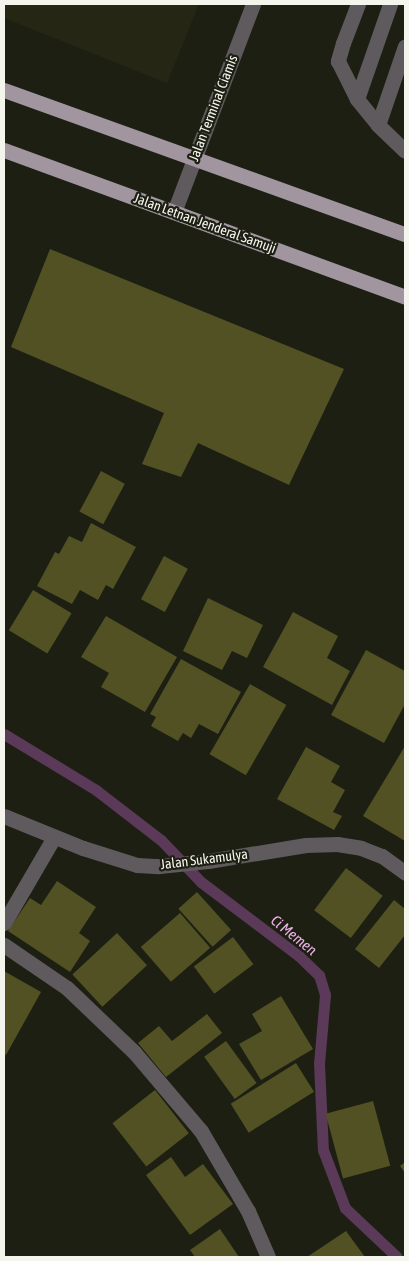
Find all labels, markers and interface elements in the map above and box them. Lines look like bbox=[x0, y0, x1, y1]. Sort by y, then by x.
street label: Jalan Terminal Ciamis bbox=[185, 53, 241, 163]
street label: Jalan Letnan Jenderal Samuji bbox=[132, 189, 278, 257]
street label: Jalan Sukamulya bbox=[159, 845, 249, 873]
water label: Ci Memen bbox=[267, 911, 321, 959]

